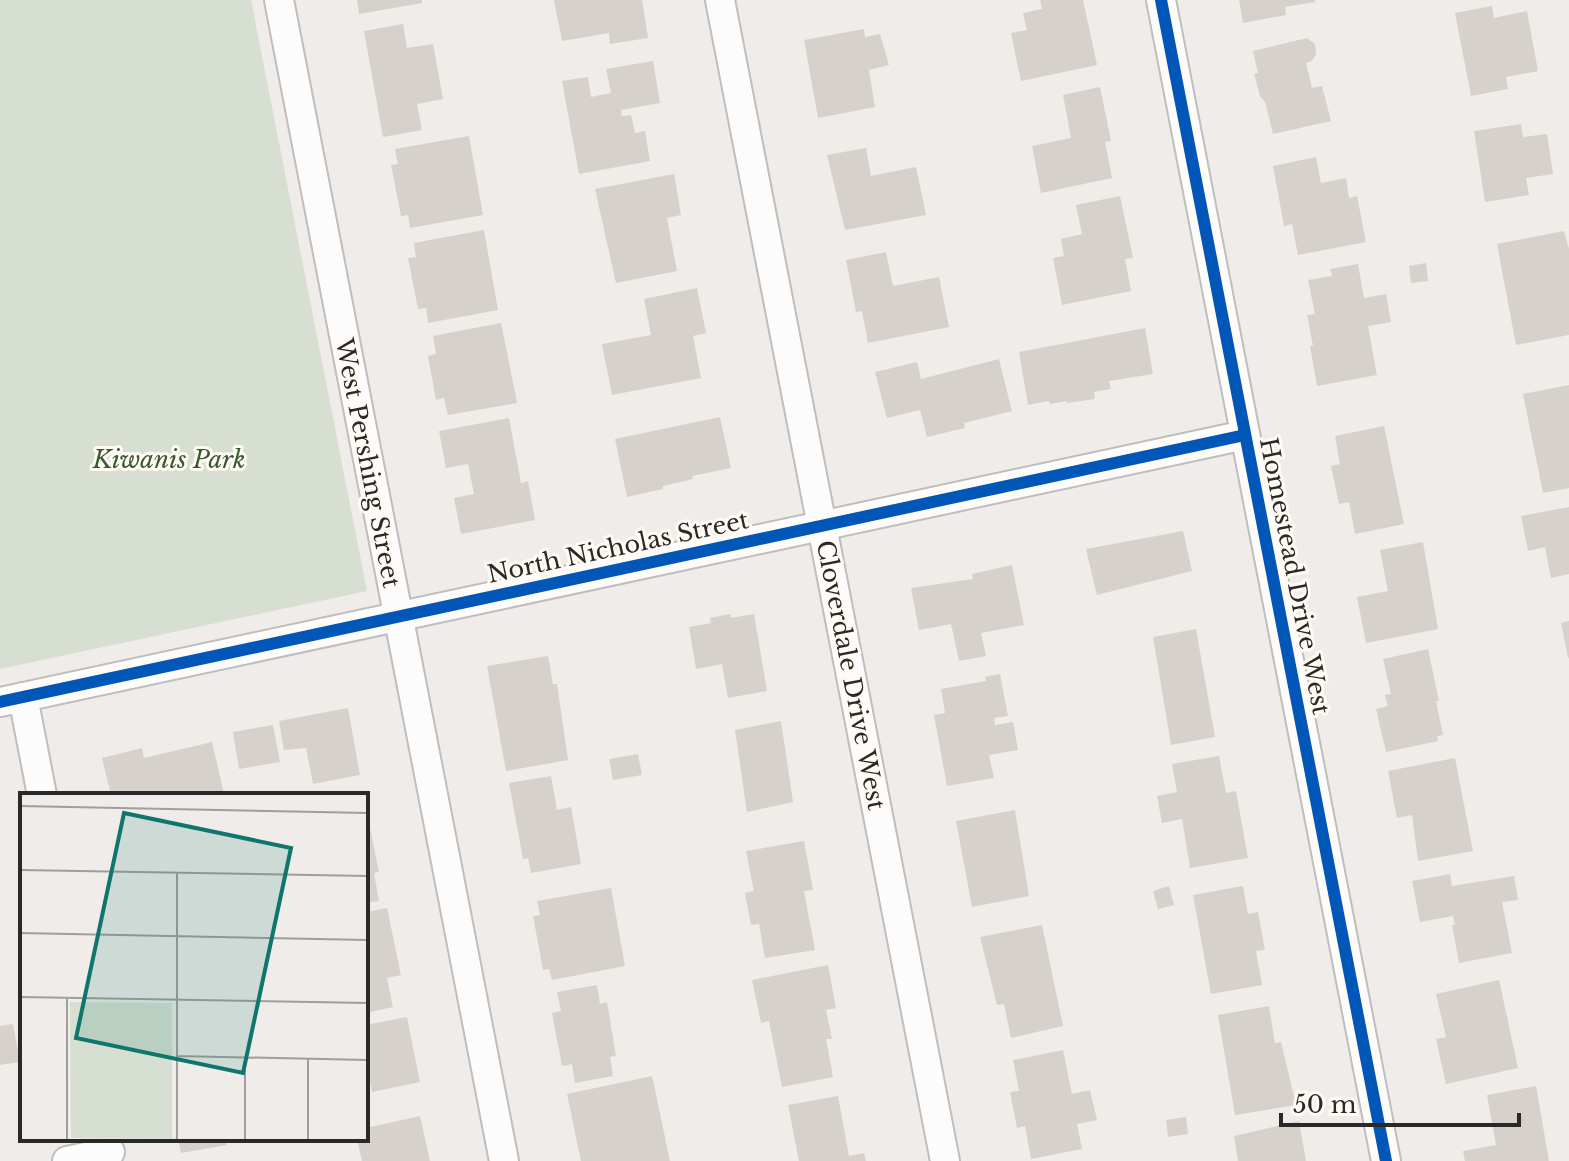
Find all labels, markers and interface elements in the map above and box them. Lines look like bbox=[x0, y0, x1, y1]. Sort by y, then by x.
street label: West Pershing Street bbox=[329, 335, 406, 590]
street label: Homestead Drive West bbox=[1254, 435, 1336, 717]
park label: Kiwanis Park bbox=[92, 445, 245, 474]
street label: North Nicholas Street bbox=[485, 505, 751, 589]
street label: Cloverdale Drive West bbox=[811, 538, 891, 812]
inset map bbox=[20, 793, 368, 1141]
scale bar bbox=[1281, 1077, 1519, 1127]
text: 50 m bbox=[1293, 1090, 1357, 1119]

